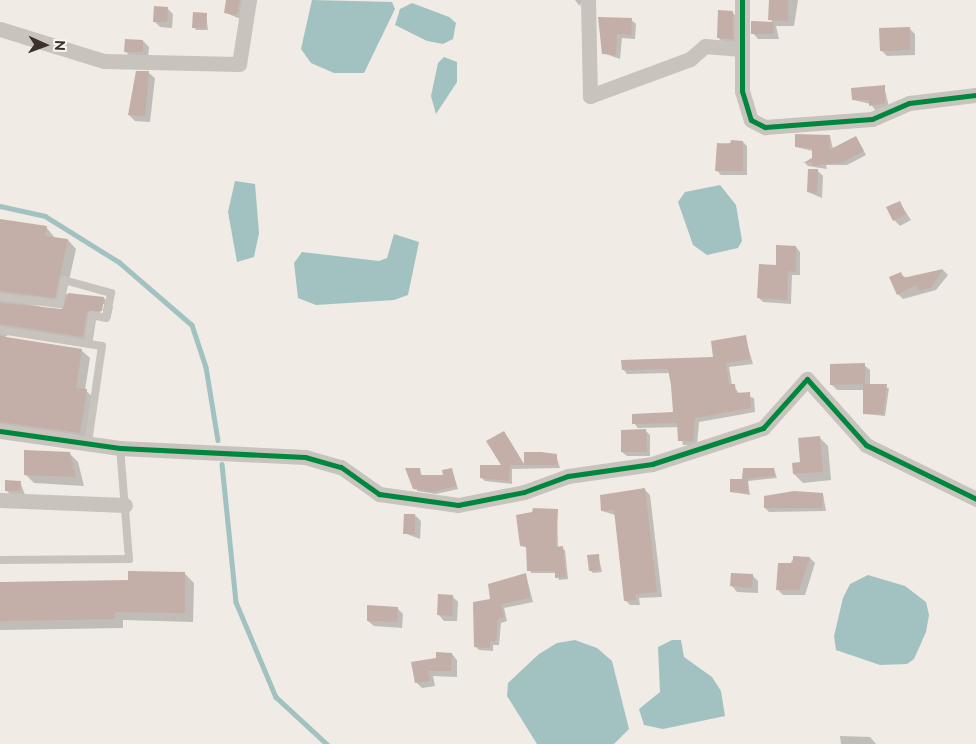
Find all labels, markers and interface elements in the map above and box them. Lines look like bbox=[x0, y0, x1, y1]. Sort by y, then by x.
north arrow bbox=[20, 20, 70, 70]
text: N bbox=[52, 40, 68, 51]

